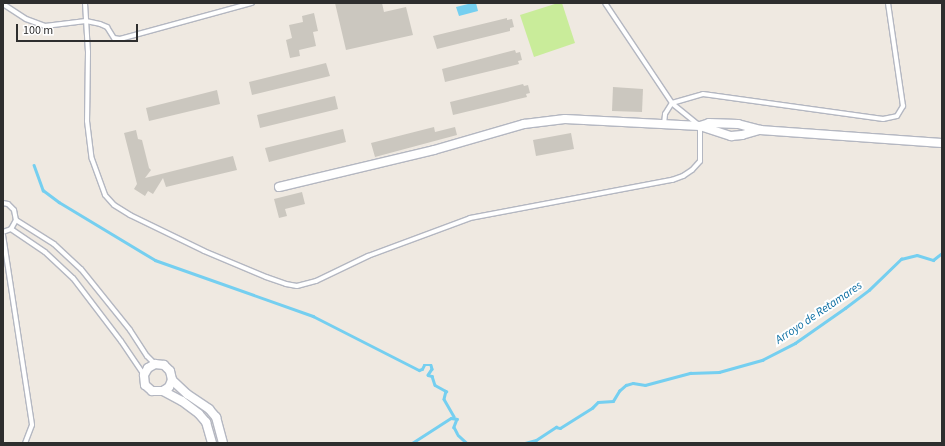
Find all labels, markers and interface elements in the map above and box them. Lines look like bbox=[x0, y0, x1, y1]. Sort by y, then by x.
scale bar bbox=[18, 16, 140, 42]
text: 100 m bbox=[23, 22, 53, 39]
water label: Arroyo de Retamares bbox=[773, 279, 865, 347]

